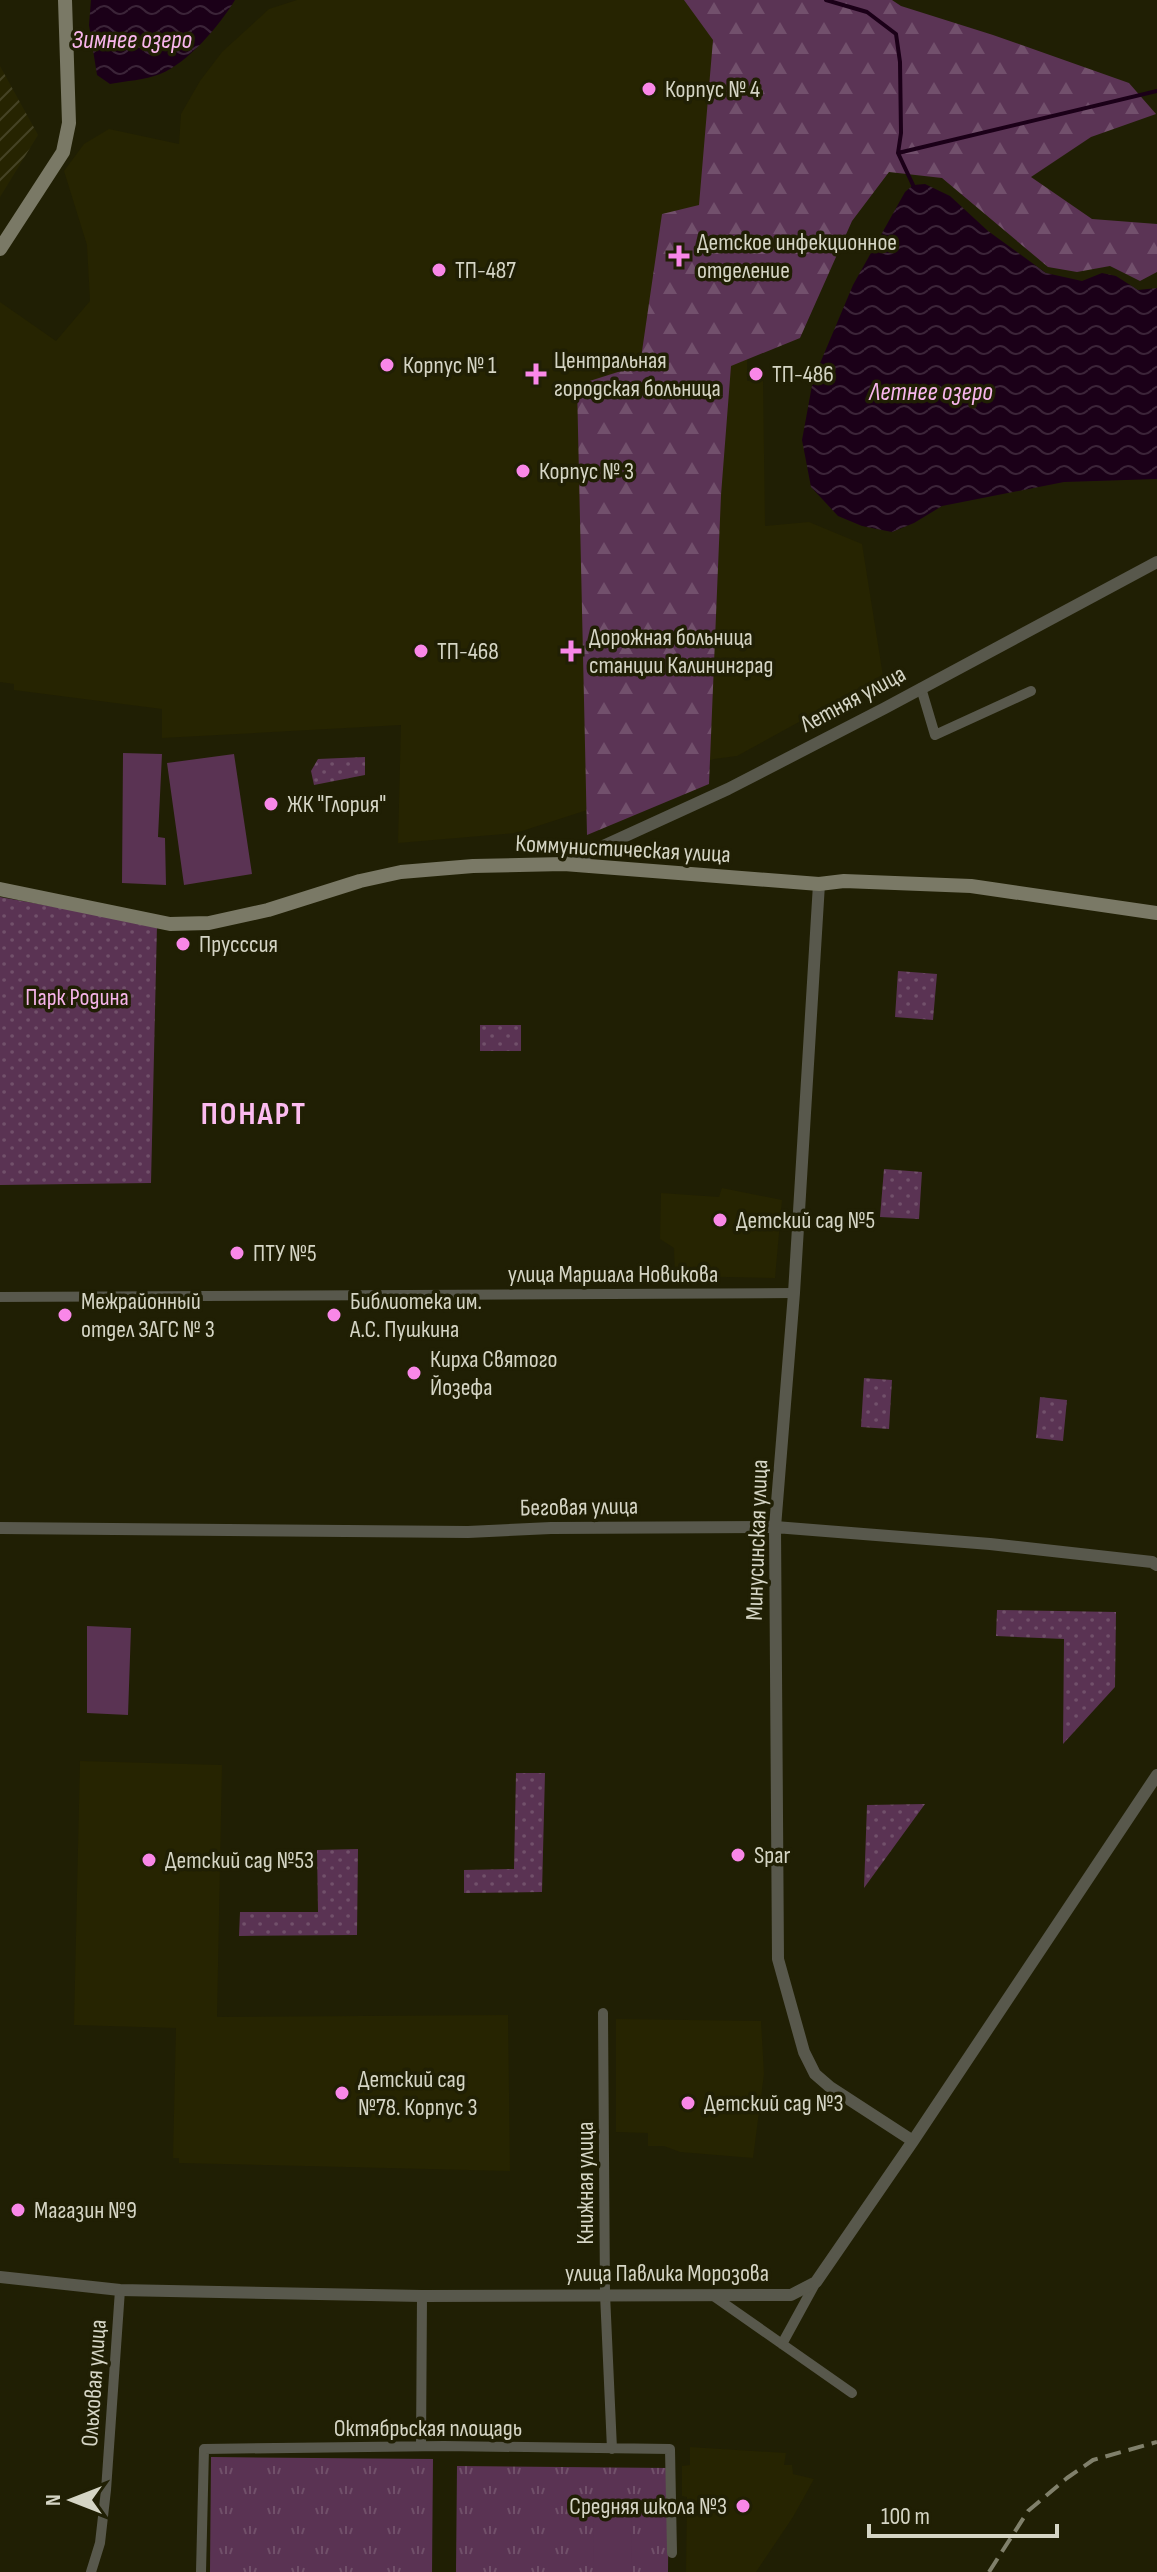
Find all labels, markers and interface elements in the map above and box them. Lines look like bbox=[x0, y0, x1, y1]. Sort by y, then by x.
water label: Зимнее озеро bbox=[72, 25, 193, 56]
place label: Корпус № 4 bbox=[665, 75, 760, 104]
marker: Корпус № 4 bbox=[640, 80, 658, 98]
place label: Детское инфекционное отделение bbox=[697, 228, 897, 285]
marker: Детское инфекционное отделение bbox=[668, 245, 690, 267]
place label: ТП-487 bbox=[455, 256, 516, 285]
marker: ТП-487 bbox=[430, 261, 448, 279]
place label: Центральная городская больница bbox=[554, 346, 721, 403]
place label: Корпус № 1 bbox=[403, 351, 497, 380]
marker: Корпус № 1 bbox=[378, 356, 396, 374]
place label: ТП-486 bbox=[772, 360, 834, 389]
marker: Центральная городская больница bbox=[525, 363, 547, 385]
marker: ТП-486 bbox=[747, 365, 765, 383]
water label: Летнее озеро bbox=[868, 377, 993, 408]
place label: Корпус № 3 bbox=[539, 457, 634, 486]
marker: Корпус № 3 bbox=[514, 462, 532, 480]
place label: Дорожная больница станции Калининград bbox=[589, 623, 774, 680]
place label: ТП-468 bbox=[437, 637, 499, 666]
marker: Дорожная больница станции Калининград bbox=[560, 640, 582, 662]
marker: ТП-468 bbox=[412, 642, 430, 660]
street label: Летняя улица bbox=[795, 659, 911, 739]
place label: ЖК "Глория" bbox=[287, 790, 386, 819]
marker: ЖК "Глория" bbox=[262, 795, 280, 813]
street label: Коммунистическая улица bbox=[515, 829, 731, 869]
place label: Прусссия bbox=[199, 930, 278, 959]
marker: Прусссия bbox=[174, 935, 192, 953]
park label: Парк Родина bbox=[25, 983, 129, 1012]
district label: ПОНАРТ bbox=[201, 1095, 307, 1134]
place label: Детский сад №5 bbox=[736, 1206, 875, 1235]
marker: Детский сад №5 bbox=[711, 1211, 729, 1229]
place label: ПТУ №5 bbox=[253, 1239, 317, 1268]
marker: ПТУ №5 bbox=[228, 1244, 246, 1262]
street label: улица Маршала Новикова bbox=[508, 1260, 718, 1289]
place label: Межрайонный отдел ЗАГС № 3 bbox=[81, 1287, 215, 1344]
place label: Библиотека им. А.С. Пушкина bbox=[349, 1287, 482, 1344]
marker: Межрайонный отдел ЗАГС № 3 bbox=[56, 1306, 74, 1324]
marker: Библиотека им. А.С. Пушкина bbox=[325, 1306, 343, 1324]
place label: Кирха Святого Йозефа bbox=[430, 1345, 558, 1402]
marker: Кирха Святого Йозефа bbox=[405, 1364, 423, 1382]
street label: Минусинская улица bbox=[740, 1459, 774, 1621]
street label: Беговая улица bbox=[520, 1491, 638, 1523]
place label: Spar bbox=[754, 1841, 790, 1870]
place label: Детский сад №53 bbox=[165, 1846, 314, 1875]
marker: Spar bbox=[729, 1846, 747, 1864]
marker: Детский сад №53 bbox=[140, 1851, 158, 1869]
place label: Детский сад №78. Корпус 3 bbox=[358, 2065, 478, 2122]
marker: Детский сад №78. Корпус 3 bbox=[333, 2084, 351, 2102]
place label: Детский сад №3 bbox=[704, 2089, 844, 2118]
marker: Детский сад №3 bbox=[679, 2094, 697, 2112]
street label: Книжная улица bbox=[571, 2121, 600, 2245]
place label: Магазин №9 bbox=[34, 2196, 137, 2225]
marker: Магазин №9 bbox=[9, 2201, 27, 2219]
street label: улица Павлика Морозова bbox=[565, 2259, 769, 2288]
street label: Ольховая улица bbox=[75, 2319, 113, 2447]
street label: Октябрьская площадь bbox=[334, 2414, 522, 2443]
north arrow bbox=[32, 2460, 112, 2540]
scale bar bbox=[869, 2488, 1057, 2538]
place label: Средняя школа №3 bbox=[569, 2492, 727, 2521]
text: N bbox=[40, 2494, 67, 2506]
marker: Средняя школа №3 bbox=[734, 2497, 752, 2515]
text: 100 m bbox=[881, 2502, 930, 2531]

